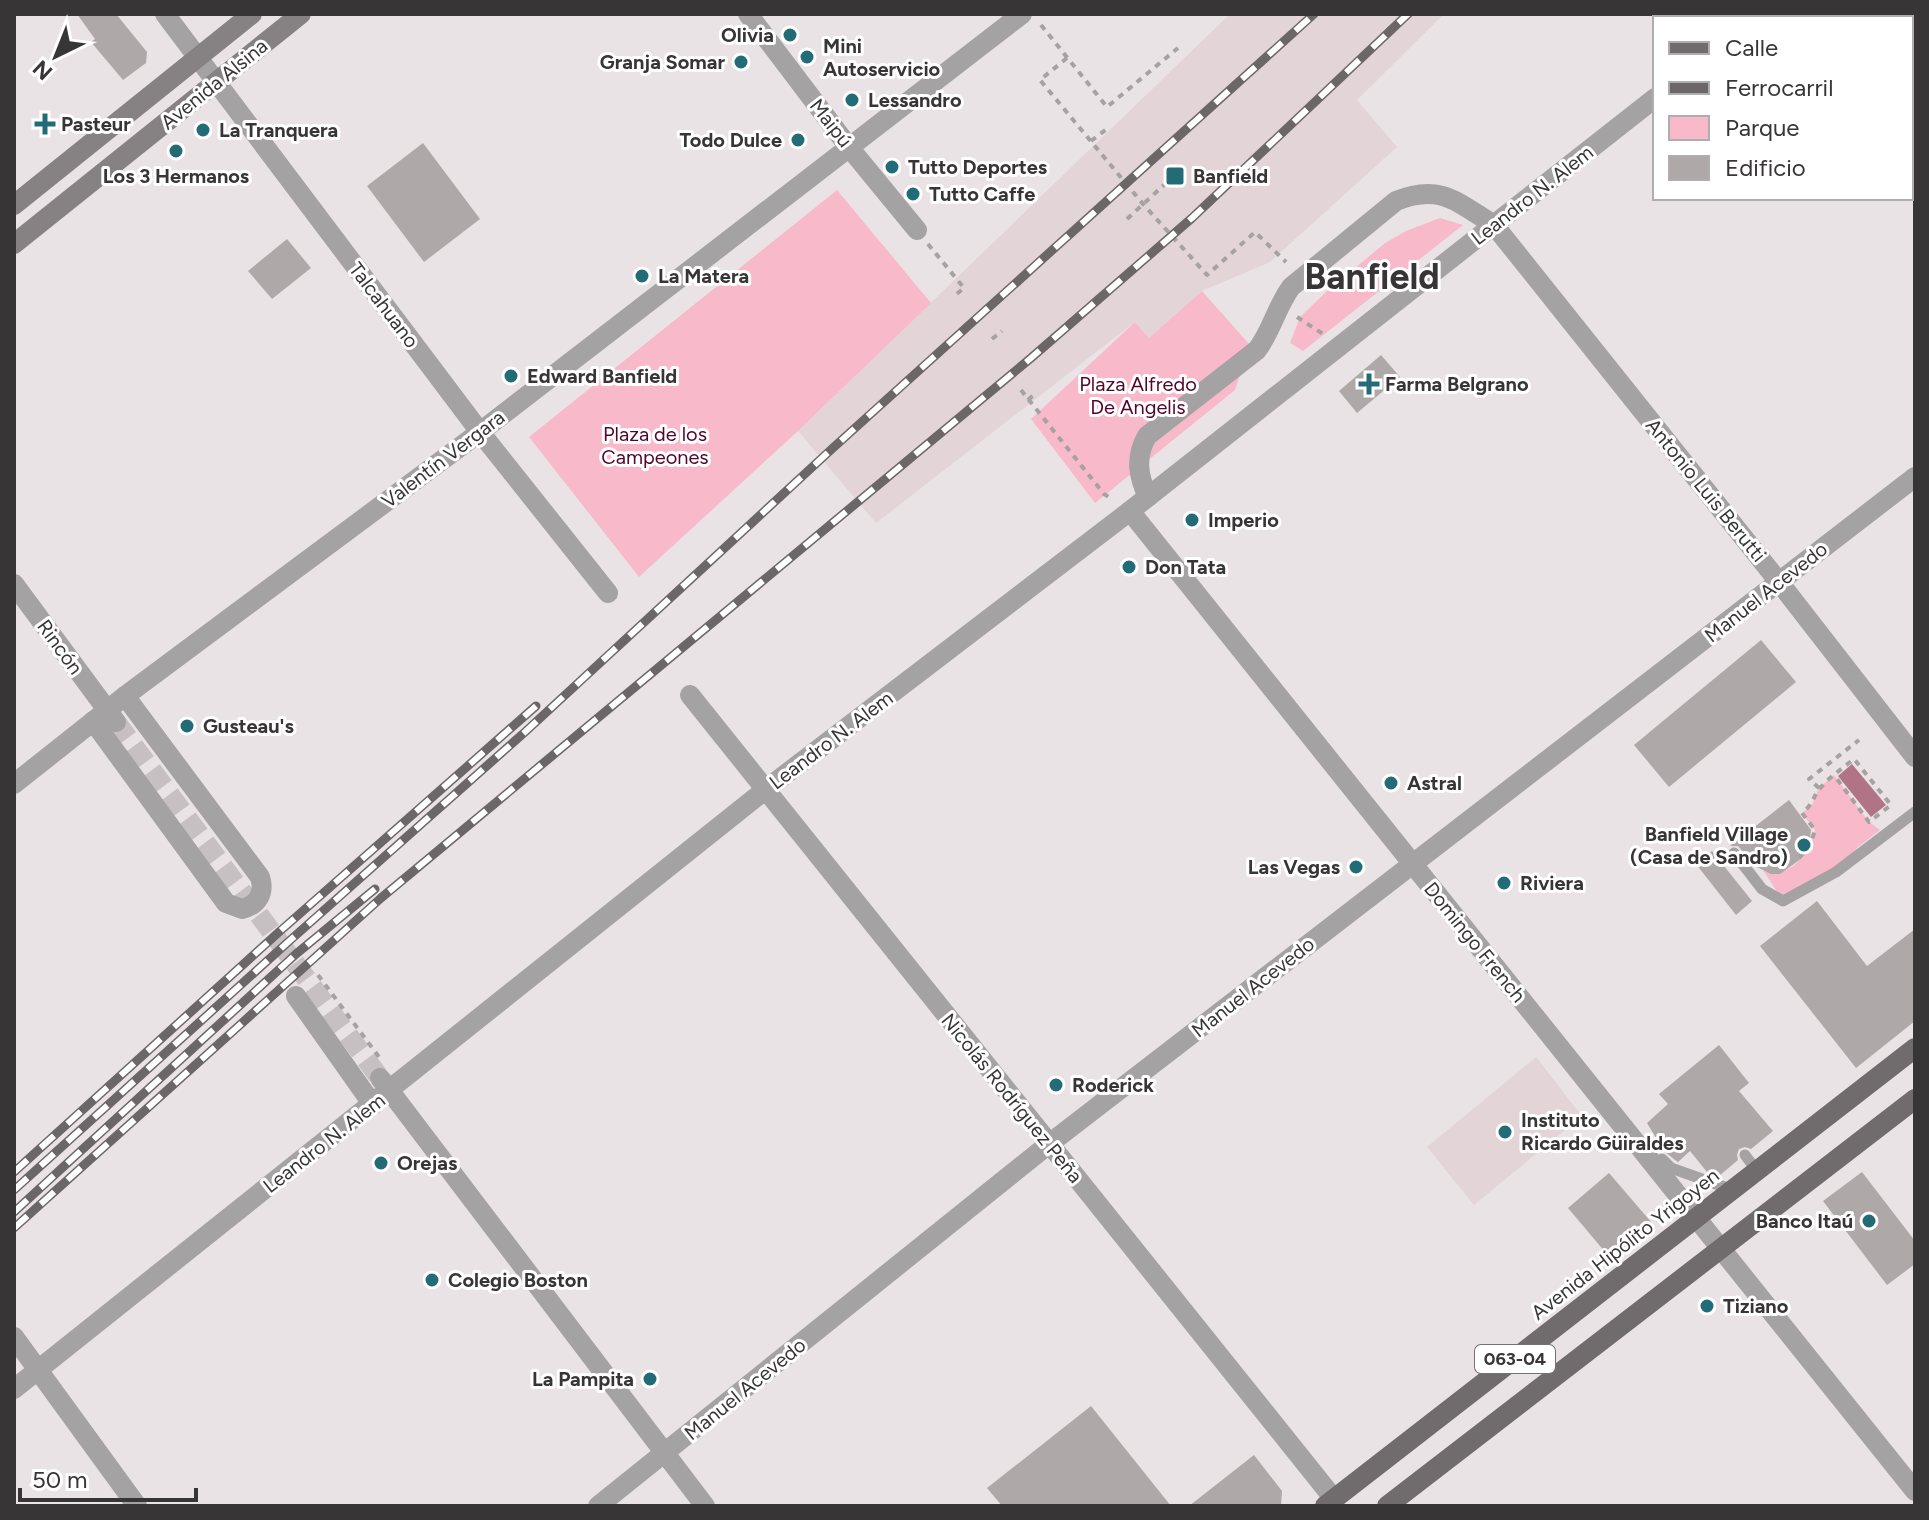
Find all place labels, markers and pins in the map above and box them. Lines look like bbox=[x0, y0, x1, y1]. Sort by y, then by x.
place label: Olivia bbox=[721, 23, 774, 47]
marker: Olivia bbox=[781, 26, 799, 44]
place label: Mini Autoservicio bbox=[823, 34, 941, 81]
marker: Mini Autoservicio bbox=[798, 48, 816, 66]
place label: Granja Somar bbox=[600, 50, 725, 74]
marker: Granja Somar bbox=[732, 53, 750, 71]
place label: Lessandro bbox=[868, 88, 962, 112]
marker: Lessandro bbox=[843, 91, 861, 109]
place label: Pasteur bbox=[61, 112, 131, 136]
marker: Pasteur bbox=[36, 115, 54, 133]
place label: La Tranquera bbox=[219, 118, 338, 142]
marker: La Tranquera bbox=[194, 121, 212, 139]
place label: Todo Dulce bbox=[679, 128, 782, 152]
marker: Todo Dulce bbox=[789, 131, 807, 149]
marker: Los 3 Hermanos bbox=[167, 142, 185, 160]
place label: Tutto Deportes bbox=[908, 155, 1047, 179]
marker: Tutto Deportes bbox=[883, 158, 901, 176]
place label: Los 3 Hermanos bbox=[103, 164, 249, 188]
place label: Banfield bbox=[1193, 164, 1268, 188]
marker: Banfield bbox=[1164, 165, 1186, 187]
place label: Tutto Caffe bbox=[929, 182, 1035, 206]
marker: Tutto Caffe bbox=[904, 185, 922, 203]
place label: La Matera bbox=[658, 264, 749, 288]
marker: La Matera bbox=[633, 267, 651, 285]
place label: Edward Banfield bbox=[527, 364, 677, 388]
marker: Edward Banfield bbox=[502, 367, 520, 385]
place label: Farma Belgrano bbox=[1385, 372, 1529, 396]
marker: Farma Belgrano bbox=[1360, 375, 1378, 393]
place label: Imperio bbox=[1208, 508, 1279, 532]
marker: Imperio bbox=[1183, 511, 1201, 529]
place label: Don Tata bbox=[1145, 555, 1226, 579]
marker: Don Tata bbox=[1120, 558, 1138, 576]
place label: Gusteau's bbox=[203, 714, 294, 738]
marker: Gusteau's bbox=[178, 717, 196, 735]
place label: Astral bbox=[1407, 771, 1462, 795]
marker: Astral bbox=[1382, 774, 1400, 792]
place label: Banfield Village (Casa de Sandro) bbox=[1630, 822, 1788, 869]
marker: Banfield Village (Casa de Sandro) bbox=[1795, 836, 1813, 854]
place label: Las Vegas bbox=[1248, 855, 1340, 879]
marker: Las Vegas bbox=[1347, 858, 1365, 876]
place label: Riviera bbox=[1520, 871, 1584, 895]
marker: Riviera bbox=[1495, 874, 1513, 892]
place label: Roderick bbox=[1072, 1073, 1154, 1097]
marker: Roderick bbox=[1047, 1076, 1065, 1094]
place label: Instituto Ricardo Güiraldes bbox=[1521, 1108, 1684, 1155]
marker: Instituto Ricardo Güiraldes bbox=[1496, 1123, 1514, 1141]
place label: Orejas bbox=[397, 1151, 457, 1175]
marker: Orejas bbox=[372, 1154, 390, 1172]
place label: Banco Itaú bbox=[1756, 1209, 1853, 1233]
marker: Banco Itaú bbox=[1860, 1212, 1878, 1230]
place label: Colegio Boston bbox=[448, 1268, 588, 1292]
marker: Colegio Boston bbox=[423, 1271, 441, 1289]
place label: Tiziano bbox=[1723, 1294, 1789, 1318]
marker: Tiziano bbox=[1698, 1297, 1716, 1315]
place label: La Pampita bbox=[532, 1367, 634, 1391]
marker: La Pampita bbox=[641, 1370, 659, 1388]

